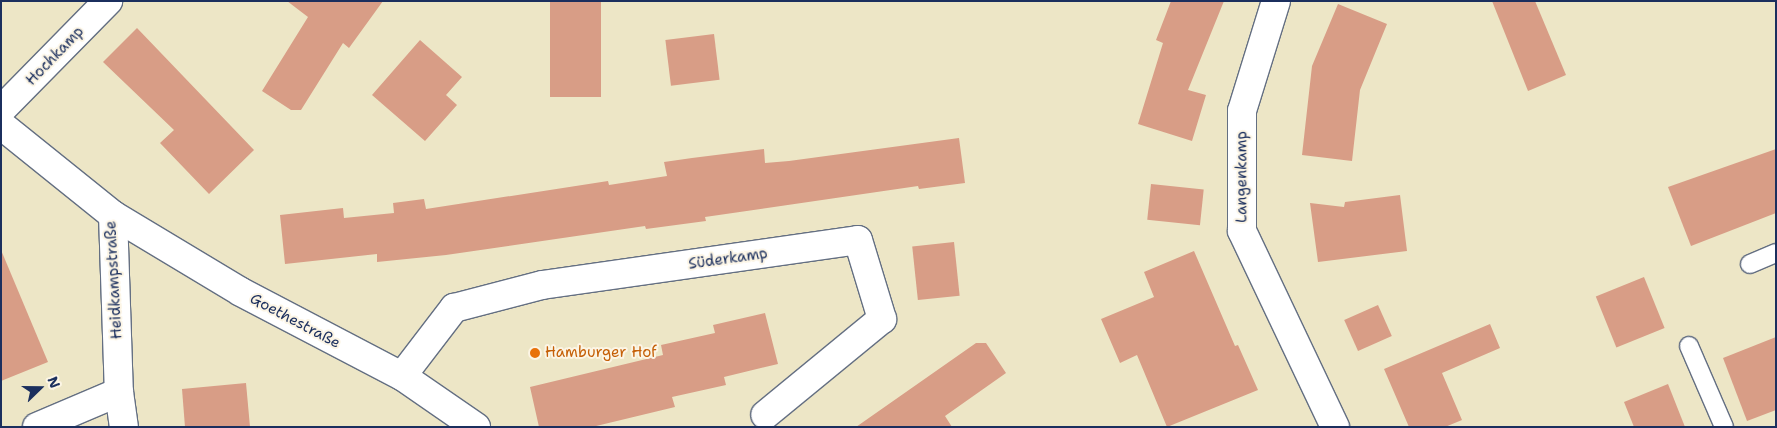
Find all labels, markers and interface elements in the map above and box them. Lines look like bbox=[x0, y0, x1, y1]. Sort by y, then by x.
street label: Hochkamp bbox=[22, 23, 88, 89]
street label: Langenkamp bbox=[1233, 131, 1251, 223]
street label: Heidkampstraße bbox=[102, 220, 126, 340]
street label: Süderkamp bbox=[687, 245, 769, 273]
street label: Goethestraße bbox=[247, 290, 343, 352]
place label: Hamburger Hof bbox=[545, 344, 657, 362]
marker: Hamburger Hof bbox=[529, 347, 541, 359]
north arrow bbox=[15, 363, 65, 413]
text: N bbox=[43, 374, 64, 391]

